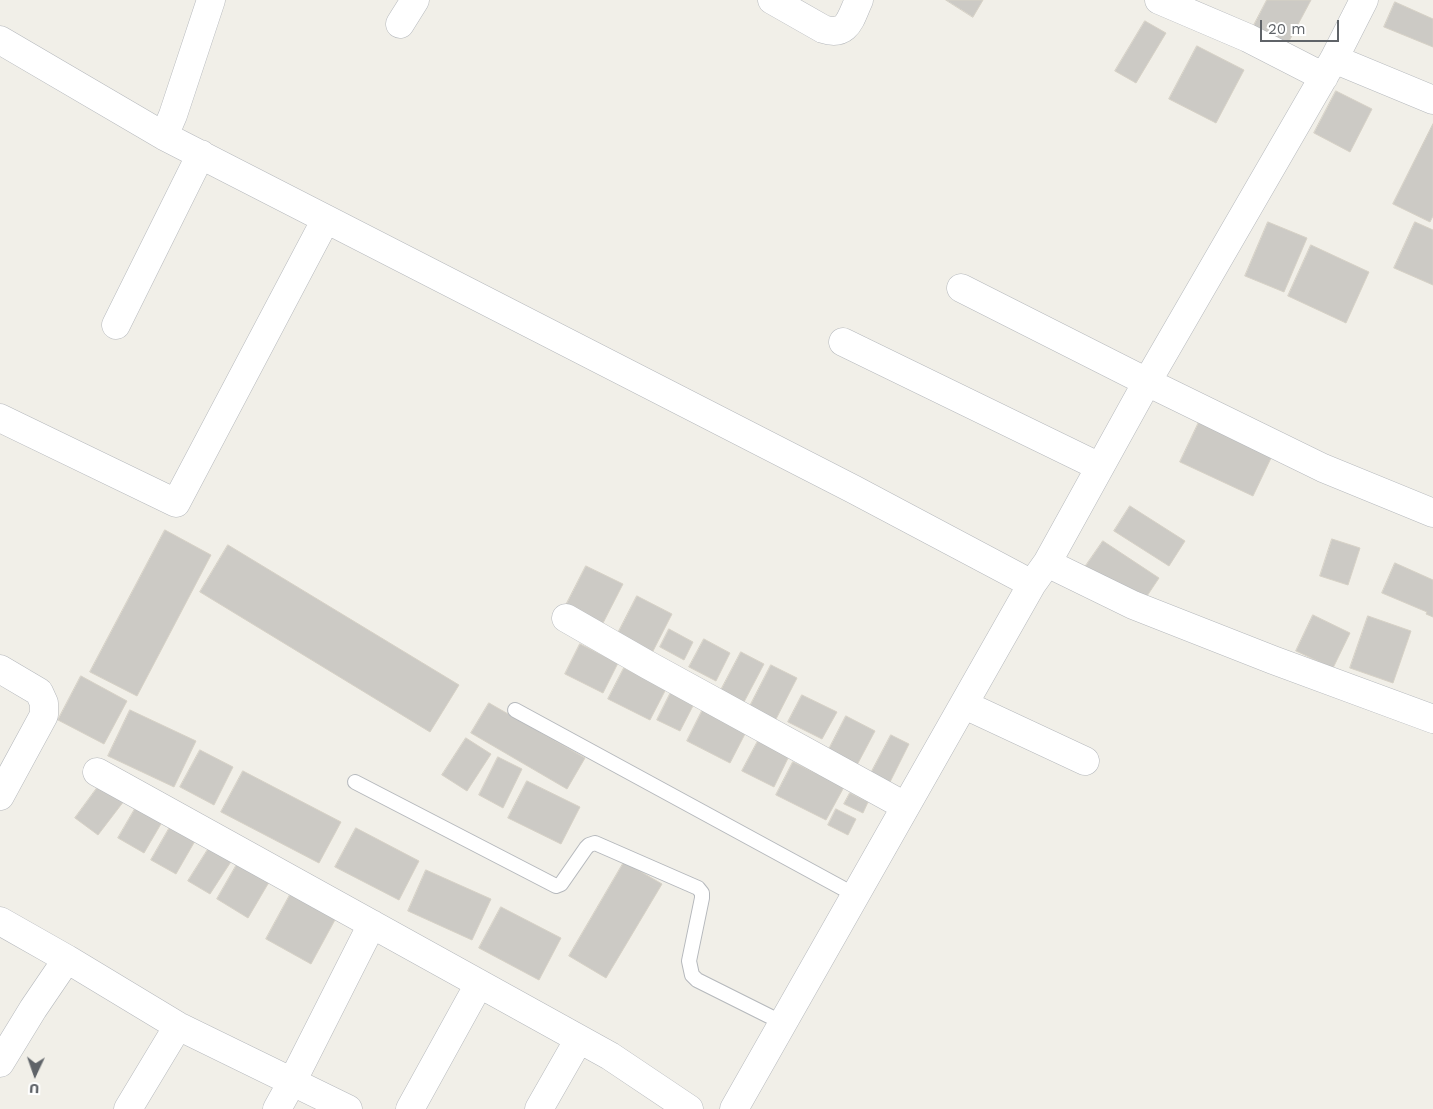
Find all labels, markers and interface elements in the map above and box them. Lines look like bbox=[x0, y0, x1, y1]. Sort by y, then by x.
scale bar bbox=[1263, 10, 1342, 42]
text: 20 m bbox=[1268, 20, 1306, 38]
north arrow bbox=[10, 1049, 60, 1099]
text: U bbox=[29, 1081, 40, 1097]

